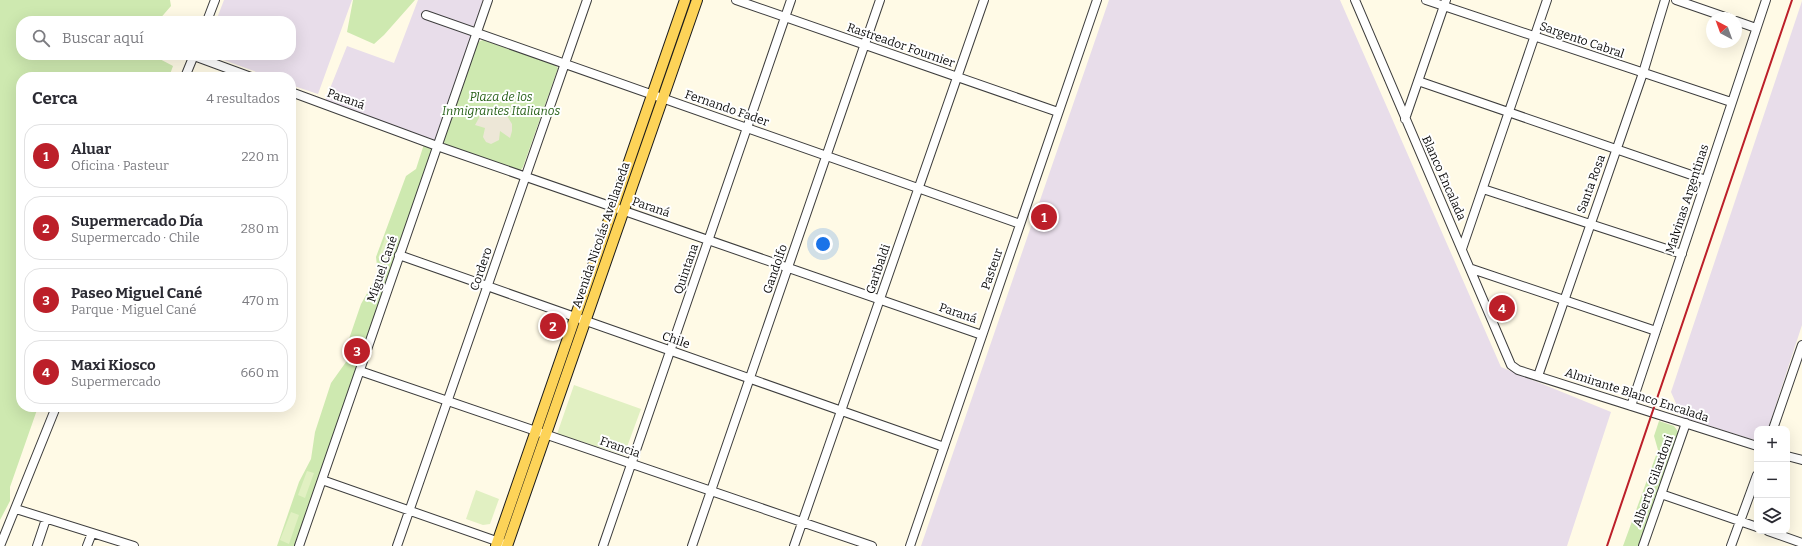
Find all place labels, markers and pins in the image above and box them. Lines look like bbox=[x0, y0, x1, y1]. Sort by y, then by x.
pin: 1 bbox=[1031, 202, 1057, 232]
pin: 4 bbox=[1489, 293, 1515, 323]
pin: 2 bbox=[540, 311, 566, 341]
pin: 3 bbox=[344, 336, 370, 366]

